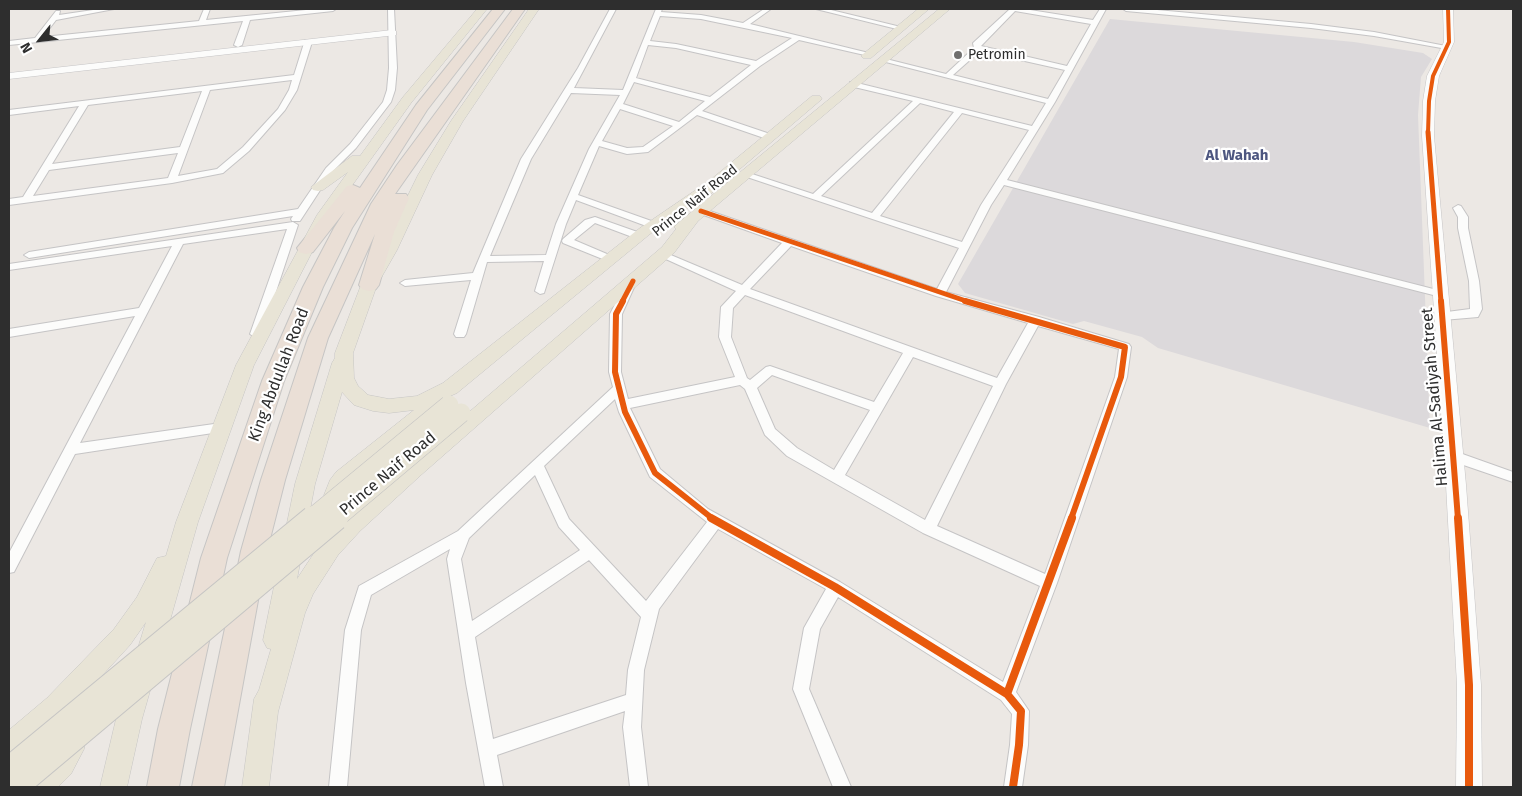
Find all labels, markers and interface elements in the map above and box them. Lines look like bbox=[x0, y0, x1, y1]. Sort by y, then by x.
north arrow bbox=[15, 15, 65, 65]
text: N bbox=[17, 39, 36, 56]
place label: Petromin bbox=[968, 47, 1026, 63]
marker: Petromin bbox=[952, 49, 964, 61]
district label: Al Wahah bbox=[1206, 147, 1268, 165]
street label: Prince Naif Road bbox=[649, 161, 741, 241]
street label: King Abdullah Road bbox=[245, 305, 313, 445]
street label: Halima Al-Sadiyah Street bbox=[1418, 307, 1452, 487]
street label: Prince Naif Road bbox=[336, 428, 440, 520]

